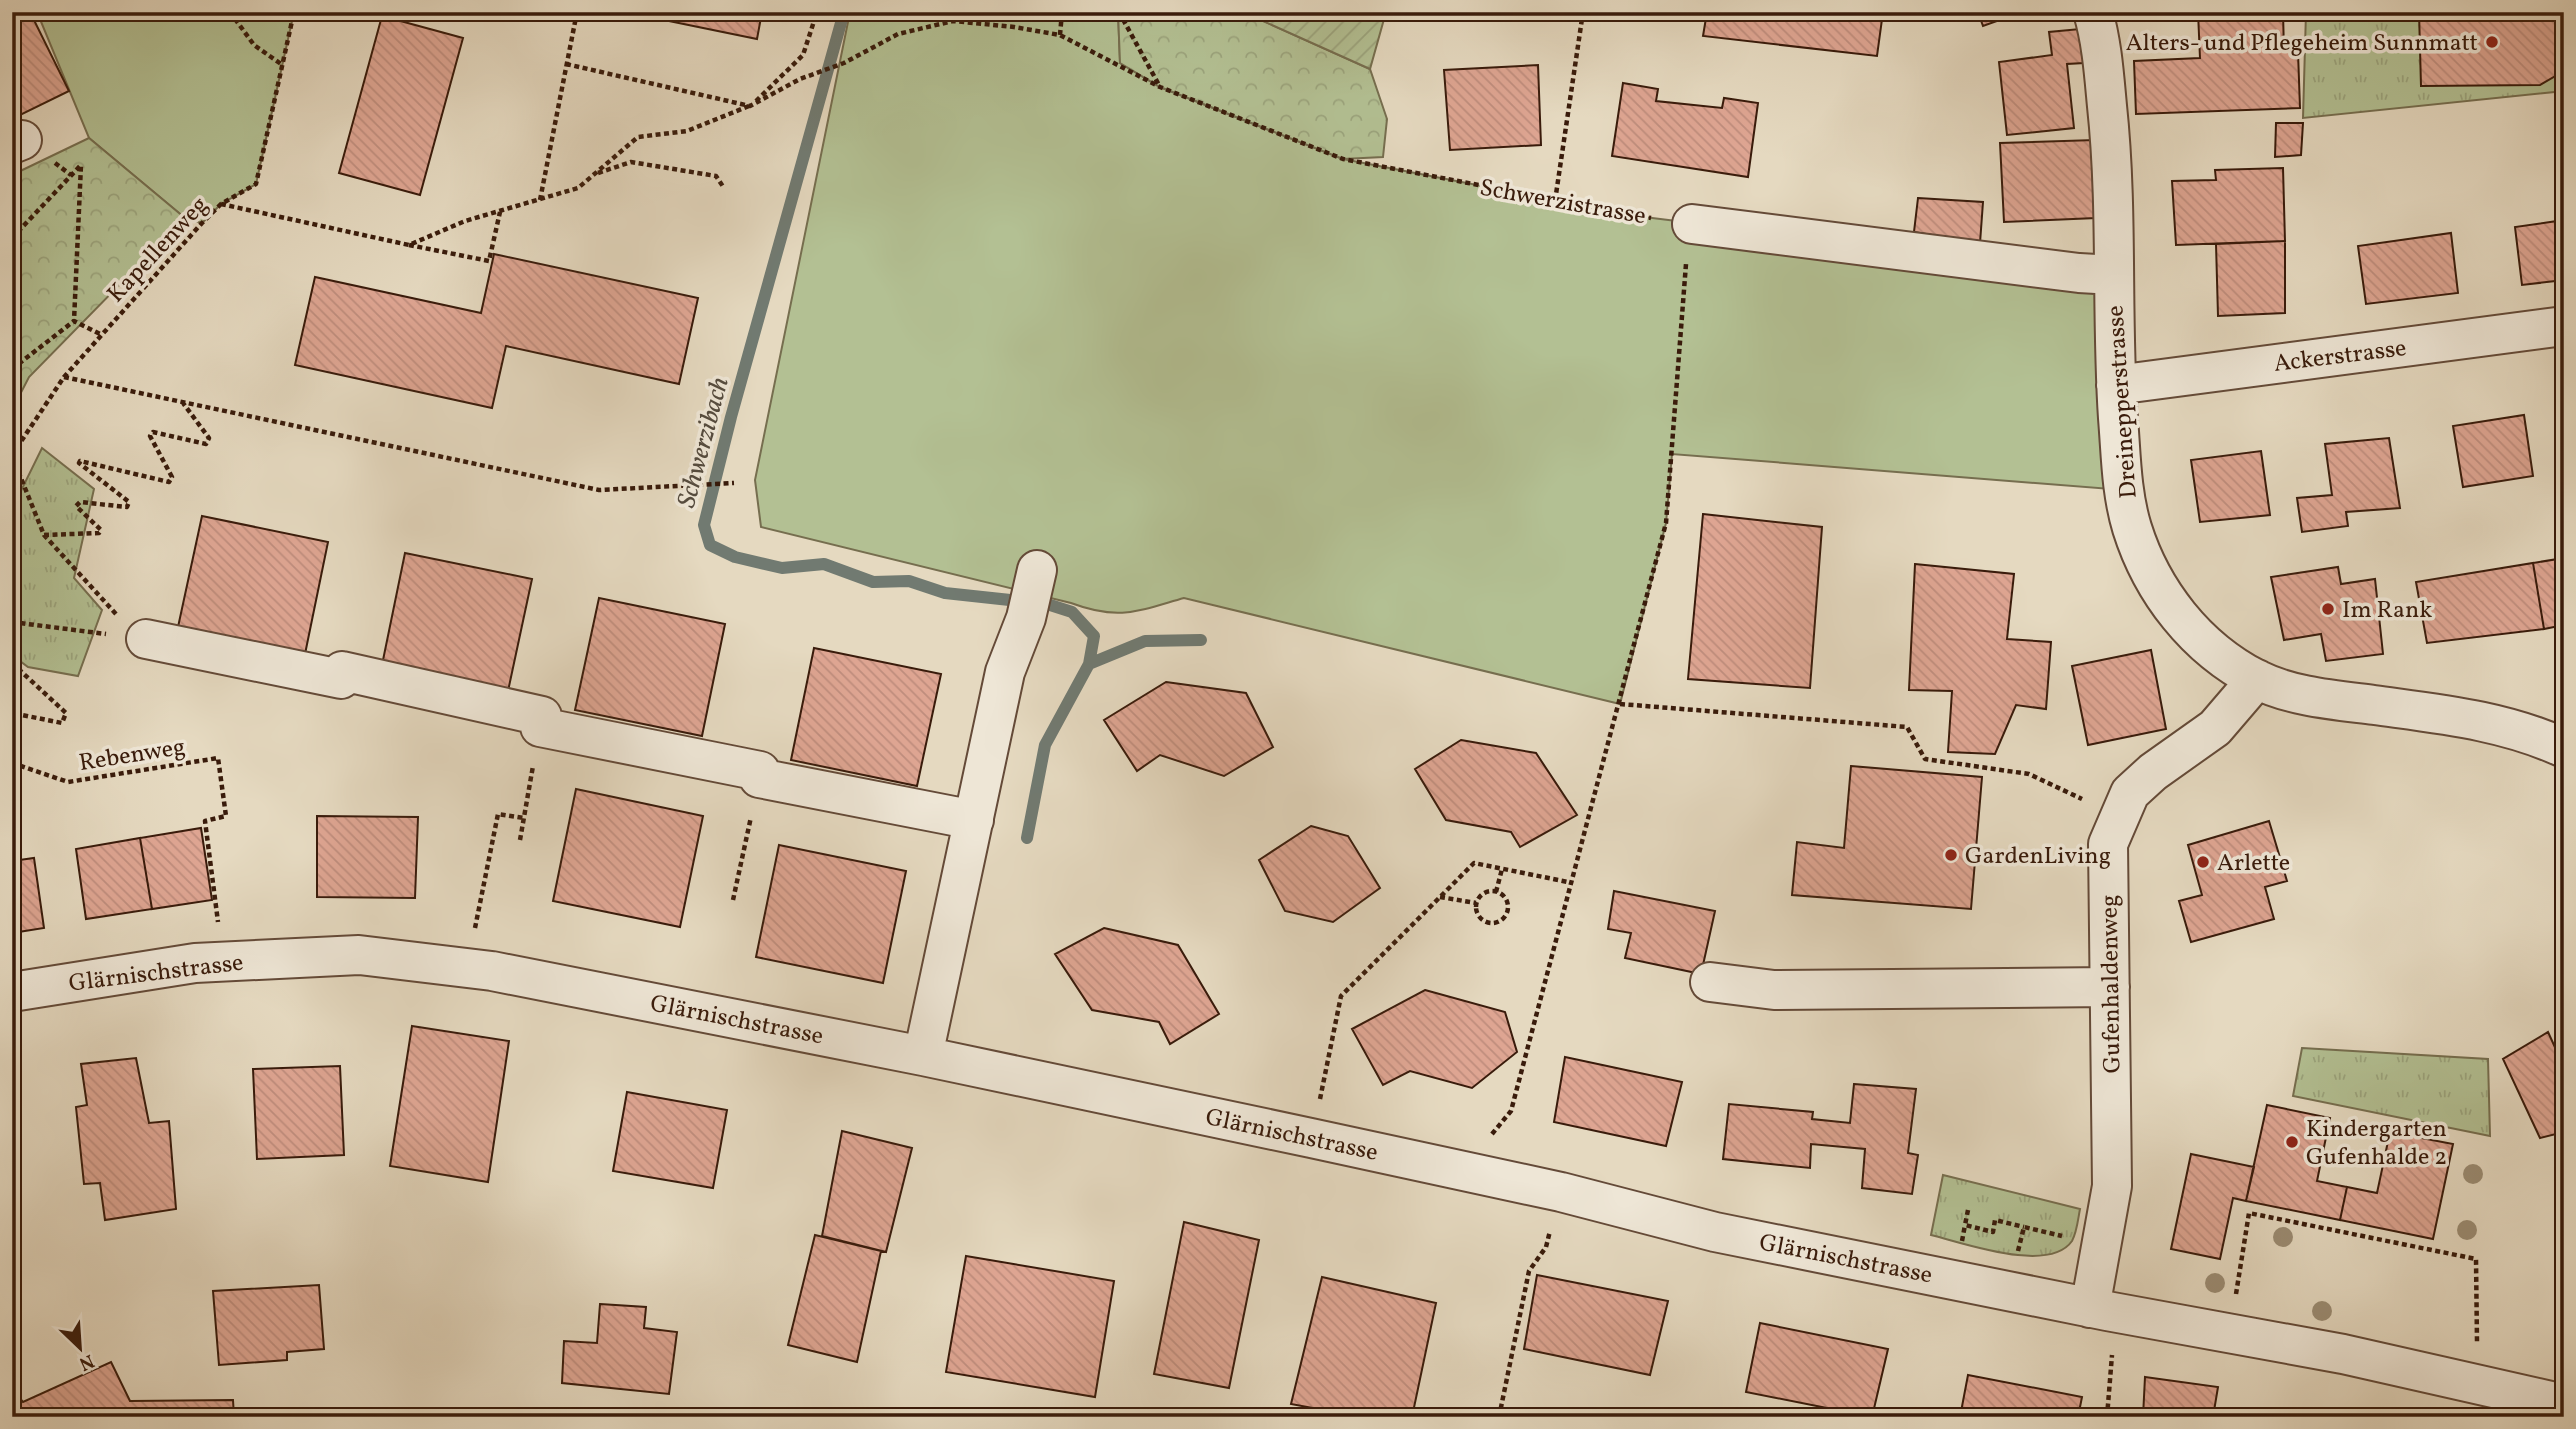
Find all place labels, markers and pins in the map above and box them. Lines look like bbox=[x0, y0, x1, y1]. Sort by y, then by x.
place label: Alters- und Pflegeheim Sunnmatt bbox=[2126, 27, 2478, 61]
marker: Alters- und Pflegeheim Sunnmatt bbox=[2484, 34, 2500, 50]
place label: Im Rank bbox=[2342, 594, 2432, 628]
marker: Im Rank bbox=[2320, 601, 2336, 617]
place label: GardenLiving bbox=[1965, 840, 2111, 874]
marker: GardenLiving bbox=[1943, 847, 1959, 863]
place label: Arlette bbox=[2217, 847, 2290, 881]
marker: Arlette bbox=[2195, 854, 2211, 870]
place label: Kindergarten Gufenhalde 2 bbox=[2306, 1113, 2447, 1175]
marker: Kindergarten Gufenhalde 2 bbox=[2284, 1134, 2300, 1150]

